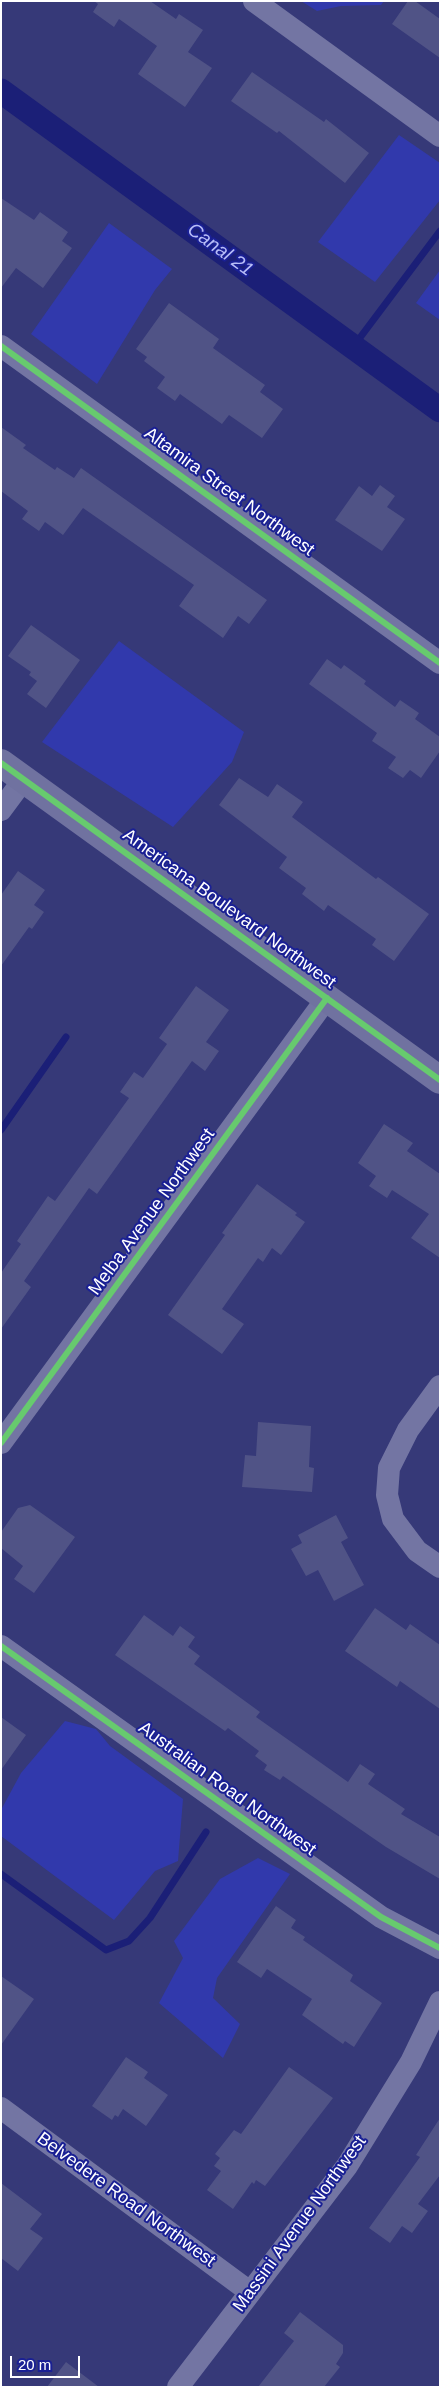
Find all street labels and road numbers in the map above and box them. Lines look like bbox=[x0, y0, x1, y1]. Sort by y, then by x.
street label: Altamira Street Northwest bbox=[140, 423, 318, 561]
street label: Americana Boulevard Northwest bbox=[118, 824, 340, 994]
street label: Melba Avenue Northwest bbox=[84, 1124, 220, 1300]
street label: Australian Road Northwest bbox=[134, 1717, 320, 1861]
street label: Belvedere Road Northwest bbox=[33, 2128, 219, 2272]
street label: Massini Avenue Northwest bbox=[229, 2132, 371, 2316]

